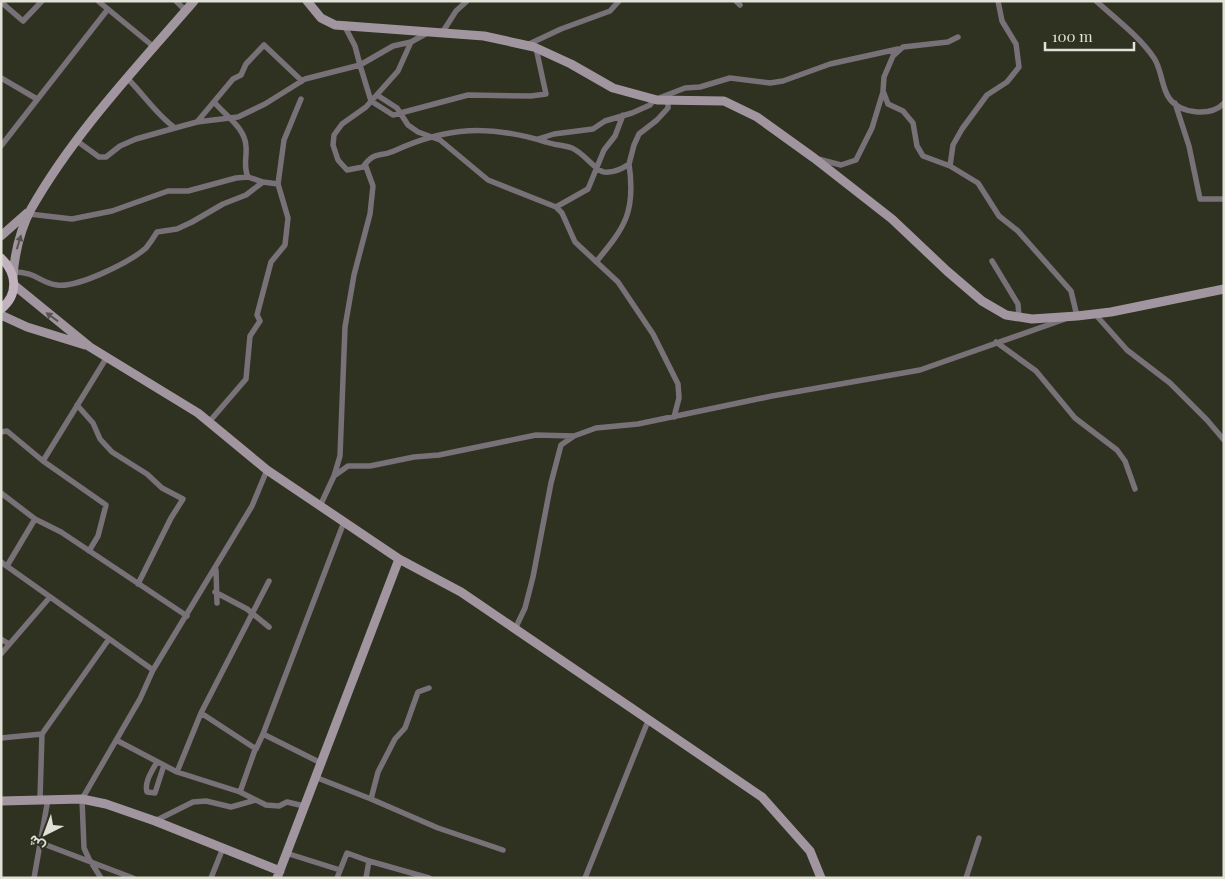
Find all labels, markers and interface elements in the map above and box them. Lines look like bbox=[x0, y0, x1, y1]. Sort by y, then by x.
scale bar bbox=[1045, 20, 1134, 52]
text: 100 m bbox=[1052, 26, 1093, 46]
one-way arrow bbox=[15, 234, 23, 249]
one-way arrow bbox=[46, 311, 59, 322]
north arrow bbox=[20, 809, 70, 859]
text: ش bbox=[23, 831, 49, 857]

